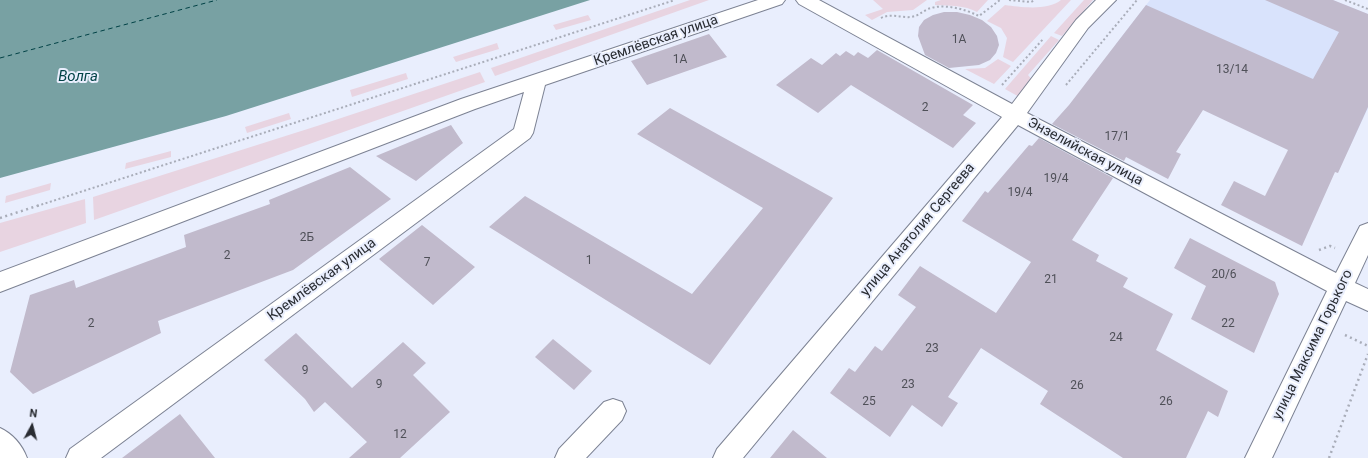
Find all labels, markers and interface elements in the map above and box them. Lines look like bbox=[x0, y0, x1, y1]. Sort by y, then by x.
street label: Кремлёвская улица bbox=[592, 12, 720, 70]
house number: 1А bbox=[952, 33, 966, 47]
house number: 1А bbox=[673, 53, 687, 67]
house number: 13/14 bbox=[1216, 63, 1248, 77]
water label: Волга bbox=[58, 68, 98, 86]
house number: 2 bbox=[922, 101, 928, 115]
street label: Энзелийская улица bbox=[1024, 114, 1146, 190]
house number: 17/1 bbox=[1104, 130, 1130, 144]
street label: улица Анатолия Сергеева bbox=[857, 160, 979, 300]
house number: 19/4 bbox=[1043, 172, 1069, 186]
house number: 19/4 bbox=[1007, 186, 1033, 200]
house number: 2Б bbox=[300, 231, 314, 245]
street label: Кремлёвская улица bbox=[264, 235, 380, 325]
house number: 2 bbox=[224, 249, 230, 263]
house number: 1 bbox=[586, 254, 592, 268]
house number: 7 bbox=[424, 256, 430, 270]
street label: улица Максима Горького bbox=[1269, 267, 1357, 423]
house number: 20/6 bbox=[1211, 268, 1237, 282]
house number: 21 bbox=[1044, 273, 1058, 287]
house number: 2 bbox=[88, 317, 94, 331]
house number: 22 bbox=[1221, 317, 1235, 331]
house number: 24 bbox=[1109, 331, 1123, 345]
house number: 23 bbox=[925, 342, 939, 356]
house number: 9 bbox=[302, 364, 308, 378]
house number: 9 bbox=[376, 378, 382, 392]
house number: 23 bbox=[901, 378, 915, 392]
house number: 26 bbox=[1070, 379, 1084, 393]
house number: 25 bbox=[862, 395, 876, 409]
house number: 26 bbox=[1159, 395, 1173, 409]
north arrow bbox=[12, 406, 52, 446]
text: N bbox=[29, 407, 38, 421]
house number: 12 bbox=[393, 428, 407, 442]

